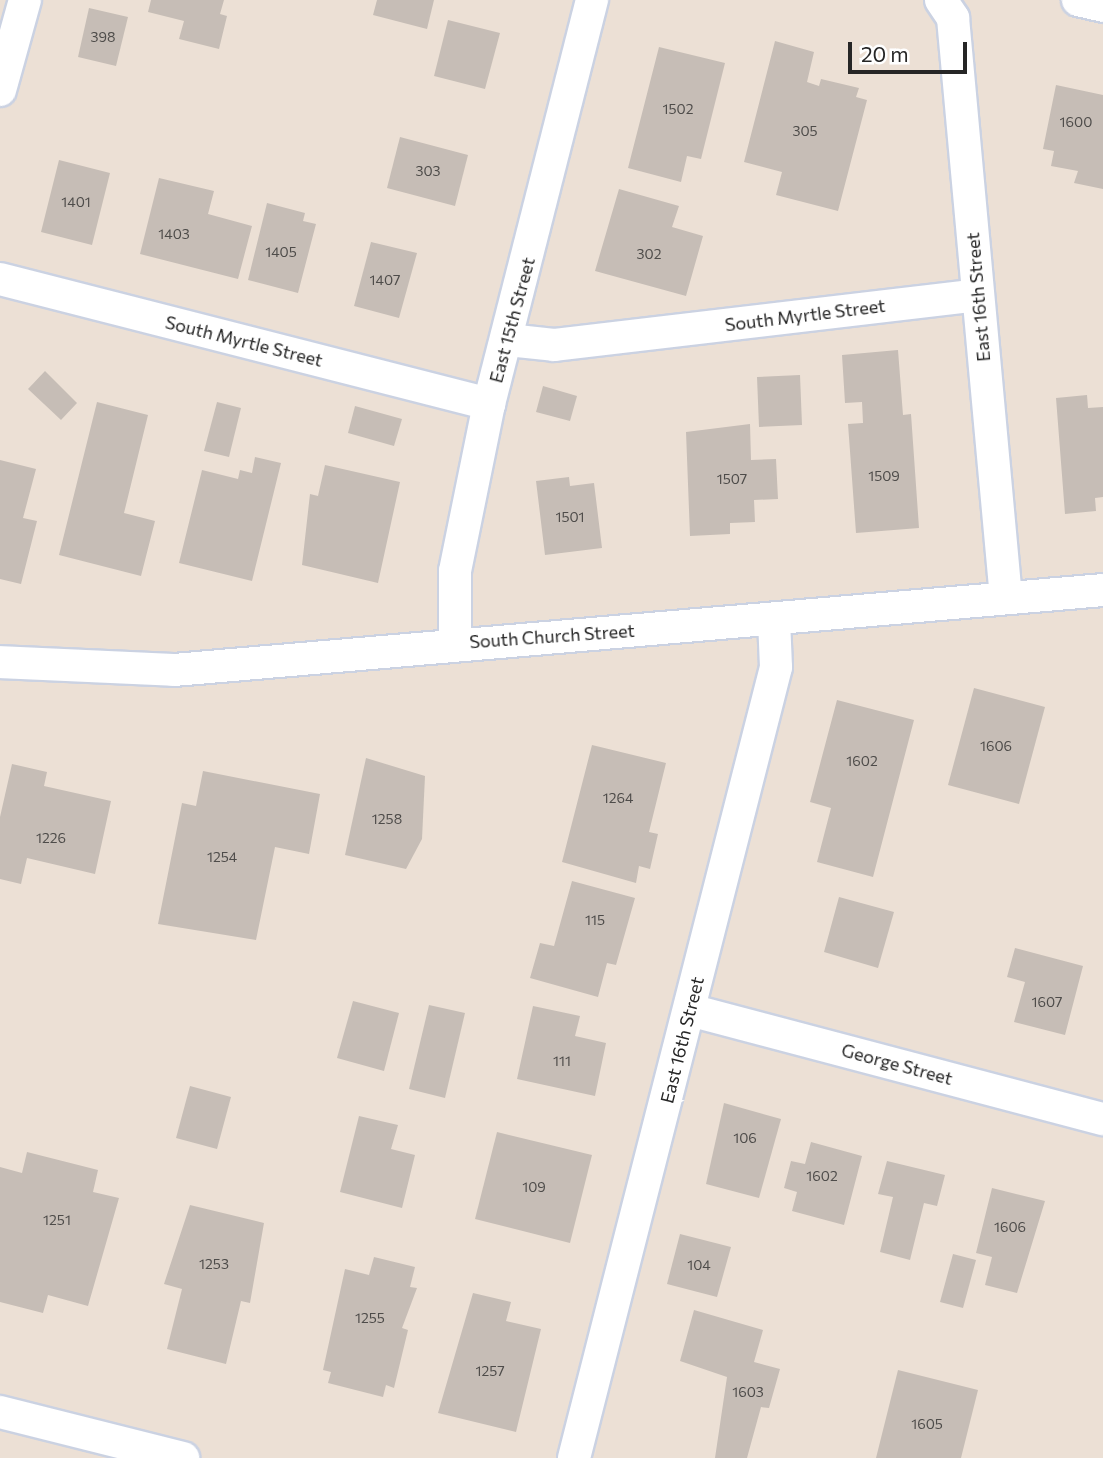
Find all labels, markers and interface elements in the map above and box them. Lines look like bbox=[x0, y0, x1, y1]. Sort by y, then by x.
scale bar bbox=[851, 28, 970, 72]
house number: 398 bbox=[91, 29, 115, 45]
text: 20 m bbox=[861, 41, 909, 66]
house number: 1502 bbox=[663, 101, 693, 117]
house number: 1600 bbox=[1060, 114, 1092, 130]
house number: 305 bbox=[792, 123, 818, 139]
house number: 303 bbox=[415, 163, 441, 179]
house number: 1401 bbox=[61, 194, 91, 210]
house number: 1403 bbox=[158, 226, 190, 242]
street label: East 16th Street bbox=[962, 231, 994, 363]
house number: 1405 bbox=[265, 244, 297, 260]
house number: 302 bbox=[637, 246, 661, 262]
street label: East 15th Street bbox=[485, 255, 539, 385]
house number: 1407 bbox=[370, 272, 400, 288]
street label: South Myrtle Street bbox=[724, 294, 886, 336]
street label: South Myrtle Street bbox=[163, 311, 325, 371]
house number: 1509 bbox=[868, 468, 900, 484]
house number: 1507 bbox=[717, 471, 747, 487]
house number: 1501 bbox=[555, 509, 585, 525]
street label: South Church Street bbox=[469, 619, 635, 653]
house number: 1606 bbox=[980, 738, 1012, 754]
house number: 1602 bbox=[846, 753, 878, 769]
house number: 1264 bbox=[603, 790, 633, 806]
house number: 1258 bbox=[372, 811, 402, 827]
house number: 1226 bbox=[36, 830, 66, 846]
house number: 1254 bbox=[207, 849, 237, 865]
house number: 115 bbox=[585, 912, 605, 928]
street label: East 16th Street bbox=[656, 974, 708, 1106]
house number: 1607 bbox=[1032, 994, 1062, 1010]
street label: George Street bbox=[839, 1039, 955, 1089]
house number: 111 bbox=[553, 1053, 571, 1069]
house number: 106 bbox=[733, 1130, 757, 1146]
house number: 1602 bbox=[806, 1168, 838, 1184]
house number: 109 bbox=[522, 1179, 546, 1195]
house number: 1251 bbox=[43, 1212, 71, 1228]
house number: 1606 bbox=[994, 1219, 1026, 1235]
house number: 1253 bbox=[199, 1256, 229, 1272]
house number: 104 bbox=[687, 1257, 711, 1273]
house number: 1255 bbox=[355, 1310, 385, 1326]
house number: 1257 bbox=[475, 1363, 505, 1379]
house number: 1603 bbox=[732, 1384, 764, 1400]
house number: 1605 bbox=[911, 1416, 943, 1432]

